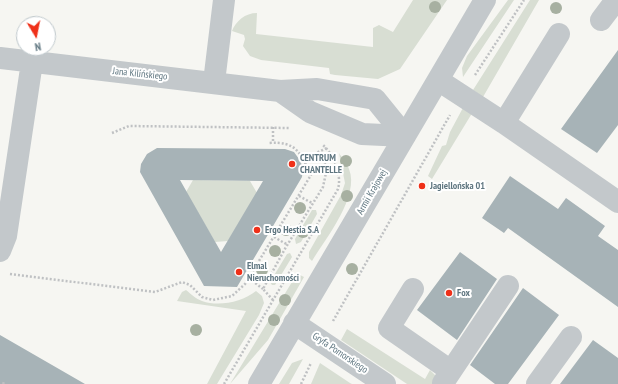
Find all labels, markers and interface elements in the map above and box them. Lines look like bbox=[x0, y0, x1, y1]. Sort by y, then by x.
north arrow bbox=[16, 16, 56, 56]
text: N bbox=[34, 39, 42, 54]
street label: Jana Kilińskiego bbox=[112, 65, 168, 83]
place label: CENTRUM CHANTELLE bbox=[300, 152, 342, 176]
marker: CENTRUM CHANTELLE bbox=[287, 159, 297, 169]
street label: Armii Krajowej bbox=[354, 167, 390, 217]
place label: Jagiellońska 01 bbox=[430, 180, 485, 192]
marker: Jagiellońska 01 bbox=[417, 181, 427, 191]
place label: Ergo Hestia S.A bbox=[265, 224, 319, 236]
marker: Ergo Hestia S.A bbox=[252, 225, 262, 235]
place label: Elmal Nieruchomości bbox=[247, 260, 299, 284]
marker: Elmal Nieruchomości bbox=[234, 267, 244, 277]
place label: Fox bbox=[457, 287, 470, 299]
marker: Fox bbox=[444, 288, 454, 298]
street label: Gryfa Pomorskiego bbox=[310, 330, 370, 376]

